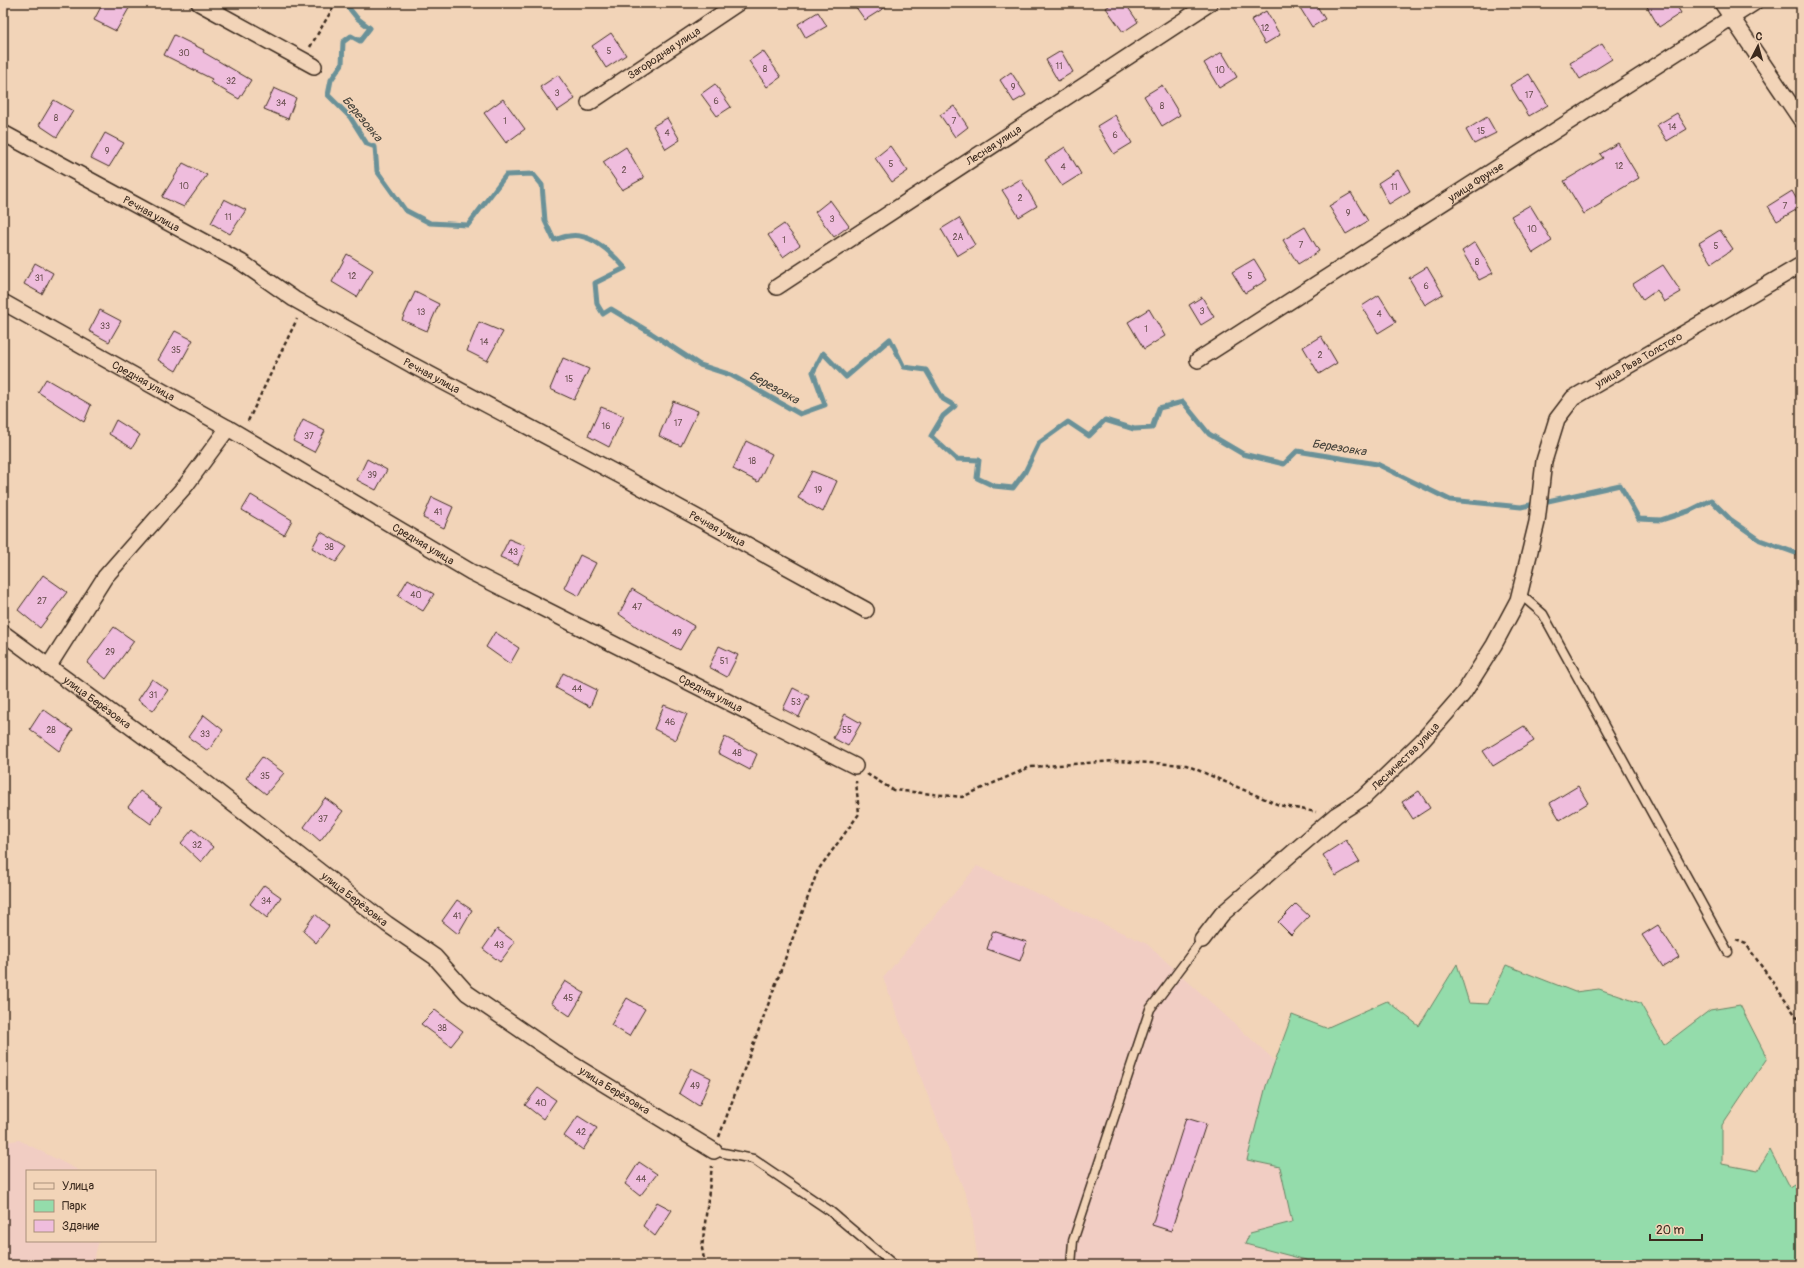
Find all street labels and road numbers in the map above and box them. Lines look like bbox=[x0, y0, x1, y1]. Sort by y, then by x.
street label: Загородная улица bbox=[625, 24, 703, 82]
street label: Лесная улица bbox=[963, 122, 1024, 168]
street label: улица Фрунзе bbox=[1445, 159, 1506, 205]
street label: Речная улица bbox=[121, 193, 182, 234]
street label: улица Льва Толстого bbox=[1592, 329, 1685, 391]
street label: Речная улица bbox=[401, 355, 462, 396]
street label: Средняя улица bbox=[110, 358, 177, 403]
street label: Речная улица bbox=[687, 508, 748, 549]
street label: Средняя улица bbox=[390, 520, 457, 567]
street label: Средняя улица bbox=[677, 672, 745, 715]
street label: улица Берёзовка bbox=[60, 673, 134, 731]
street label: Лесничества улица bbox=[1368, 720, 1442, 794]
street label: улица Берёзовка bbox=[318, 868, 391, 929]
street label: улица Берёзовка bbox=[576, 1063, 652, 1117]

